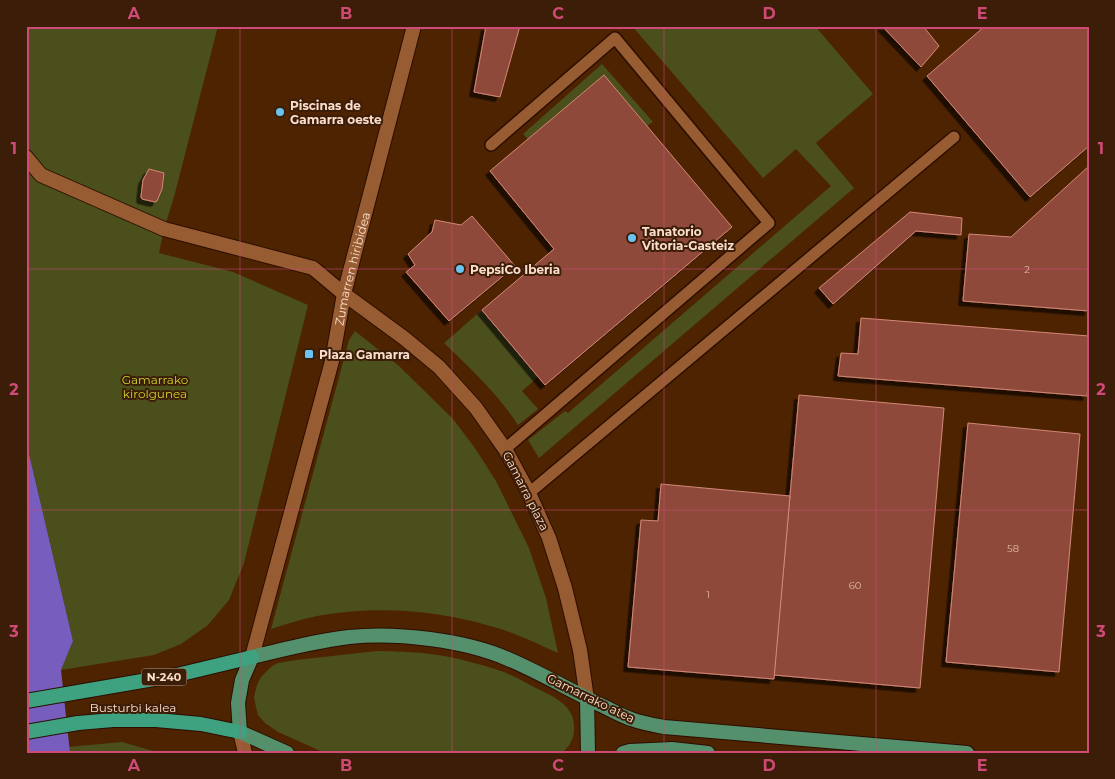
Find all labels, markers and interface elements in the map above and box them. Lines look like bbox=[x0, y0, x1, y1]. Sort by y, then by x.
text: A bbox=[127, 4, 141, 23]
text: B bbox=[340, 4, 352, 23]
text: C bbox=[552, 4, 564, 23]
text: D bbox=[762, 4, 776, 23]
text: E bbox=[977, 4, 987, 23]
place label: Piscinas de Gamarra oeste bbox=[290, 98, 382, 127]
marker: Piscinas de Gamarra oeste bbox=[274, 106, 286, 118]
text: 1 bbox=[11, 139, 17, 158]
text: 1 bbox=[1098, 139, 1104, 158]
street label: Zumarren hiribidea bbox=[331, 210, 373, 327]
place label: Tanatorio Vitoria-Gasteiz bbox=[641, 224, 734, 253]
marker: Tanatorio Vitoria-Gasteiz bbox=[626, 232, 638, 244]
place label: PepsiCo Iberia bbox=[470, 262, 560, 277]
marker: PepsiCo Iberia bbox=[454, 263, 466, 275]
house number: 2 bbox=[1024, 263, 1030, 276]
place label: Plaza Gamarra bbox=[319, 347, 410, 362]
marker: Plaza Gamarra bbox=[303, 348, 315, 360]
park label: Gamarrako kirolgunea bbox=[122, 372, 188, 401]
text: 2 bbox=[9, 380, 19, 399]
text: 2 bbox=[1096, 380, 1106, 399]
street label: Gamarra plaza bbox=[500, 449, 552, 533]
house number: 58 bbox=[1007, 542, 1019, 555]
house number: 60 bbox=[849, 579, 862, 592]
house number: 1 bbox=[706, 588, 710, 601]
text: 3 bbox=[8, 622, 19, 641]
text: 3 bbox=[1095, 622, 1106, 641]
road number: N-240 bbox=[142, 669, 186, 686]
street label: Gamarrako atea bbox=[545, 670, 637, 726]
street label: Busturbi kalea bbox=[90, 700, 176, 715]
text: A bbox=[127, 756, 141, 775]
text: B bbox=[340, 756, 352, 775]
text: C bbox=[552, 756, 564, 775]
text: D bbox=[762, 756, 776, 775]
text: E bbox=[977, 756, 987, 775]

